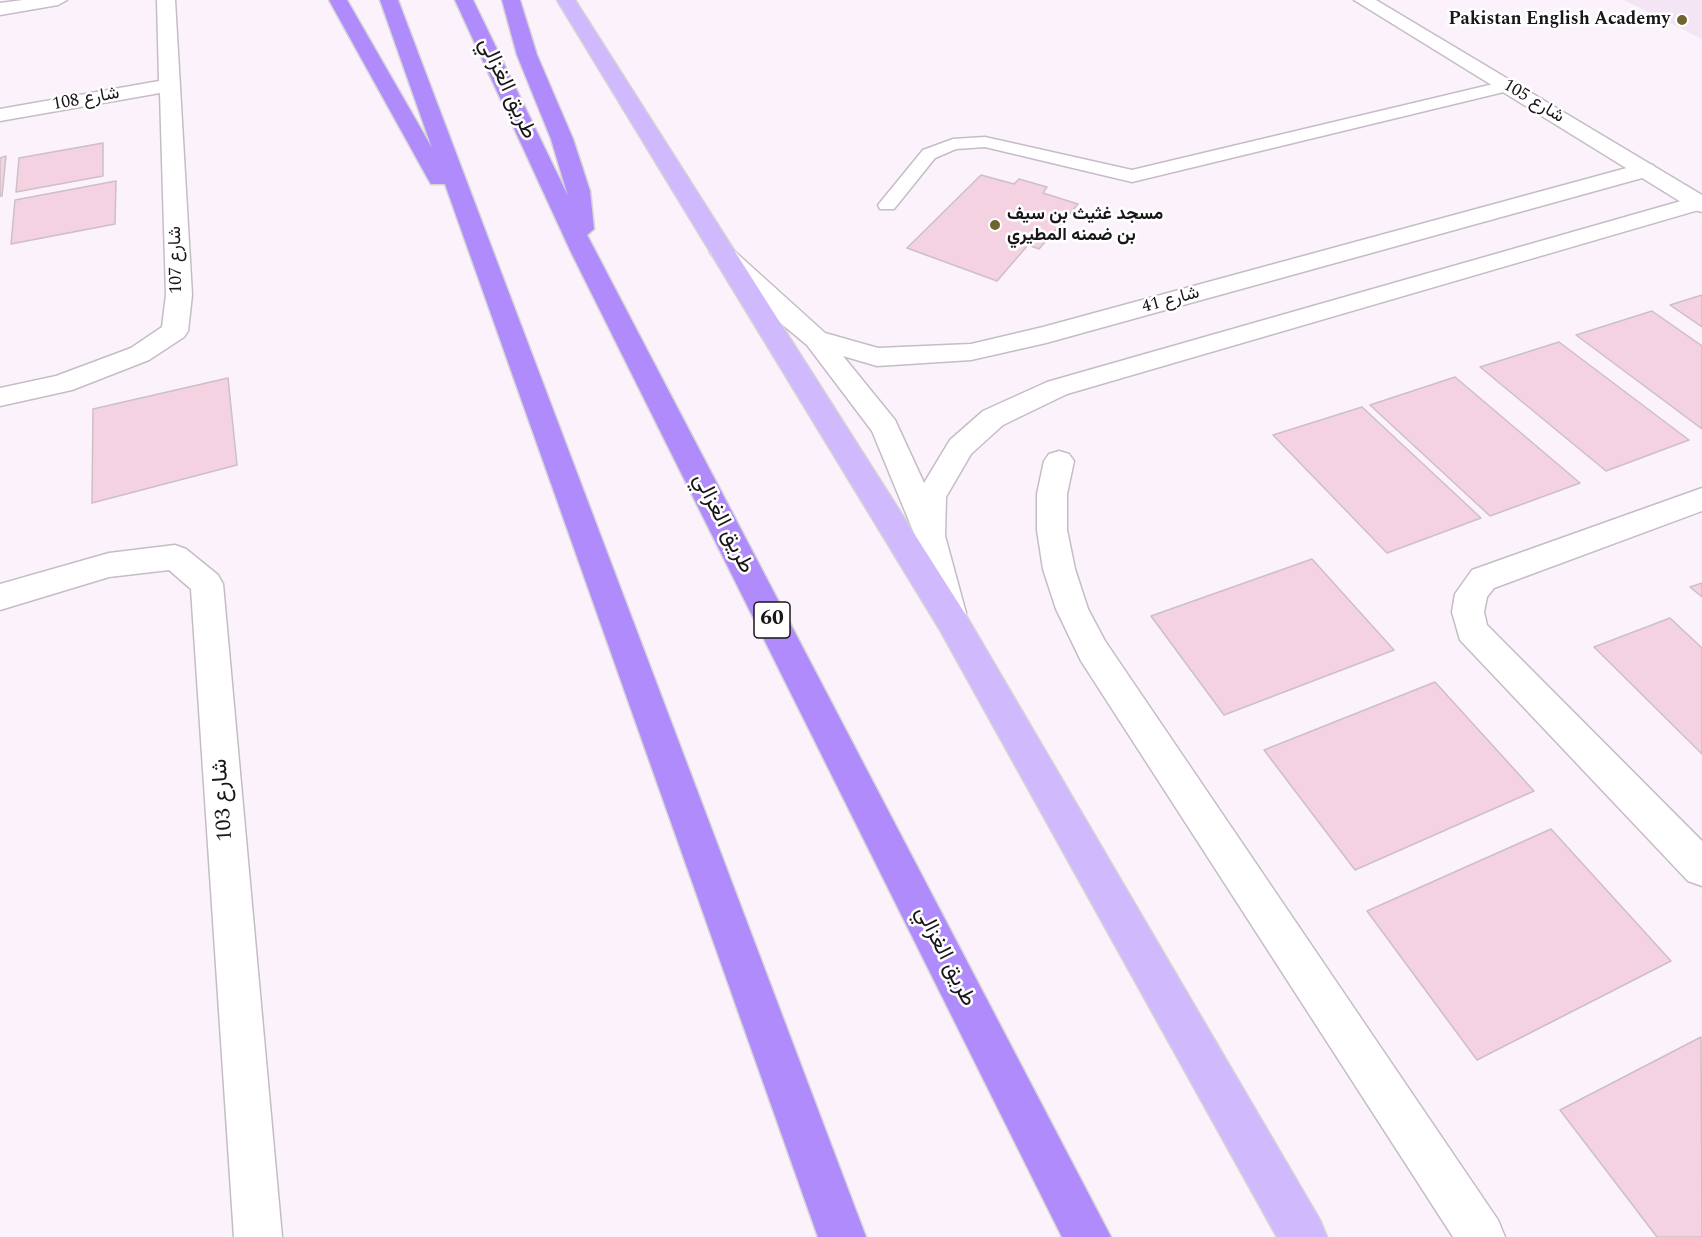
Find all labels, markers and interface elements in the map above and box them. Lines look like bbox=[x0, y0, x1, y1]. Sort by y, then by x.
place label: Pakistan English Academy bbox=[1448, 9, 1670, 31]
marker: Pakistan English Academy bbox=[1675, 13, 1689, 27]
street label: طريق الغزالي bbox=[471, 34, 541, 144]
street label: شارع 105 bbox=[1498, 75, 1568, 129]
street label: شارع 108 bbox=[51, 83, 121, 117]
place label: مسجد غثيث بن سيف بن ضمنه المطيري bbox=[1007, 204, 1163, 246]
marker: مسجد غثيث بن سيف بن ضمنه المطيري bbox=[988, 218, 1002, 232]
street label: شارع 107 bbox=[166, 226, 188, 294]
street label: شارع 41 bbox=[1140, 283, 1202, 319]
street label: طريق الغزالي bbox=[686, 469, 758, 579]
road number: 60 bbox=[754, 602, 790, 638]
street label: شارع 103 bbox=[208, 758, 240, 842]
street label: طريق الغزالي bbox=[908, 902, 980, 1012]

